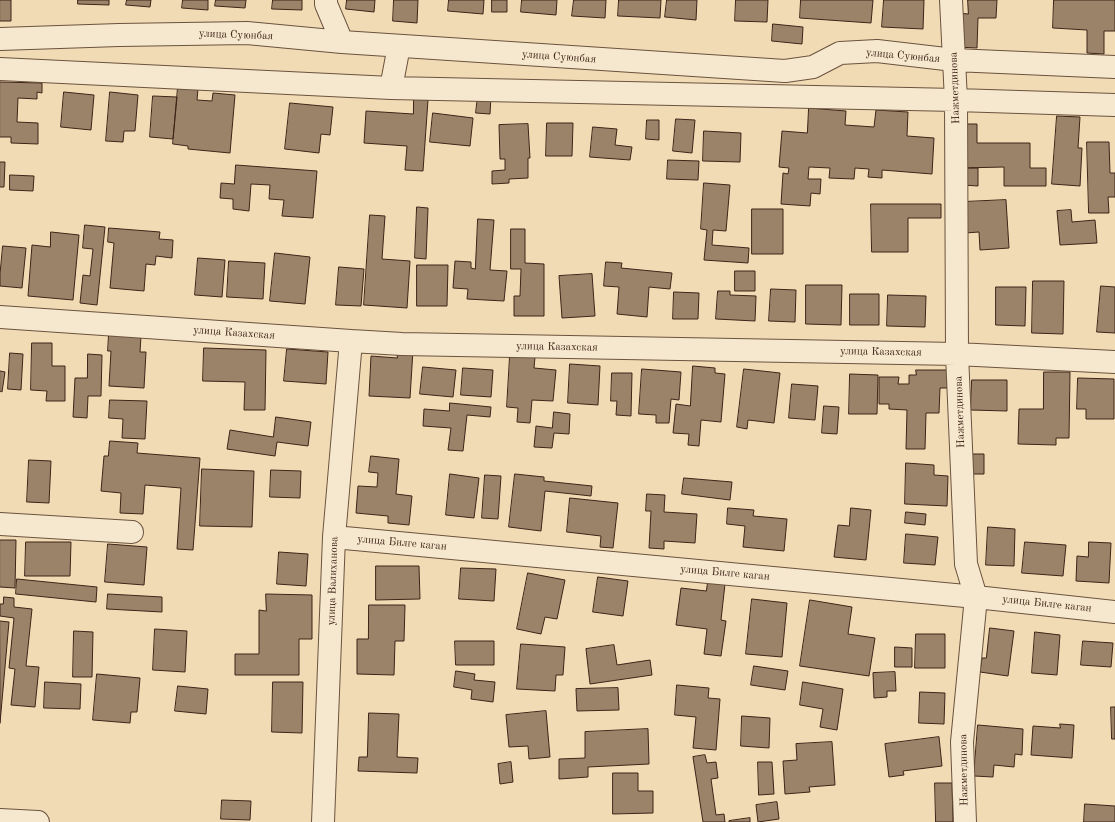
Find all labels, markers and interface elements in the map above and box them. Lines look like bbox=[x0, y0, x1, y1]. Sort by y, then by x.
street label: улица Суюнбая bbox=[199, 27, 273, 43]
street label: улица Суюнбая bbox=[865, 46, 941, 66]
street label: улица Суюнбая bbox=[521, 48, 597, 66]
street label: Нажметдинова bbox=[947, 52, 963, 124]
street label: улица Казахская bbox=[193, 324, 275, 342]
street label: улица Казахская bbox=[516, 340, 598, 354]
street label: улица Казахская bbox=[840, 345, 922, 359]
street label: Нажметдинова bbox=[952, 376, 968, 448]
street label: улица Билге каган bbox=[357, 533, 447, 553]
street label: улица Валиханова bbox=[325, 536, 341, 626]
street label: улица Билге каган bbox=[680, 563, 770, 583]
street label: улица Билге каган bbox=[1002, 593, 1092, 615]
street label: Нажметдинова bbox=[957, 734, 971, 806]

